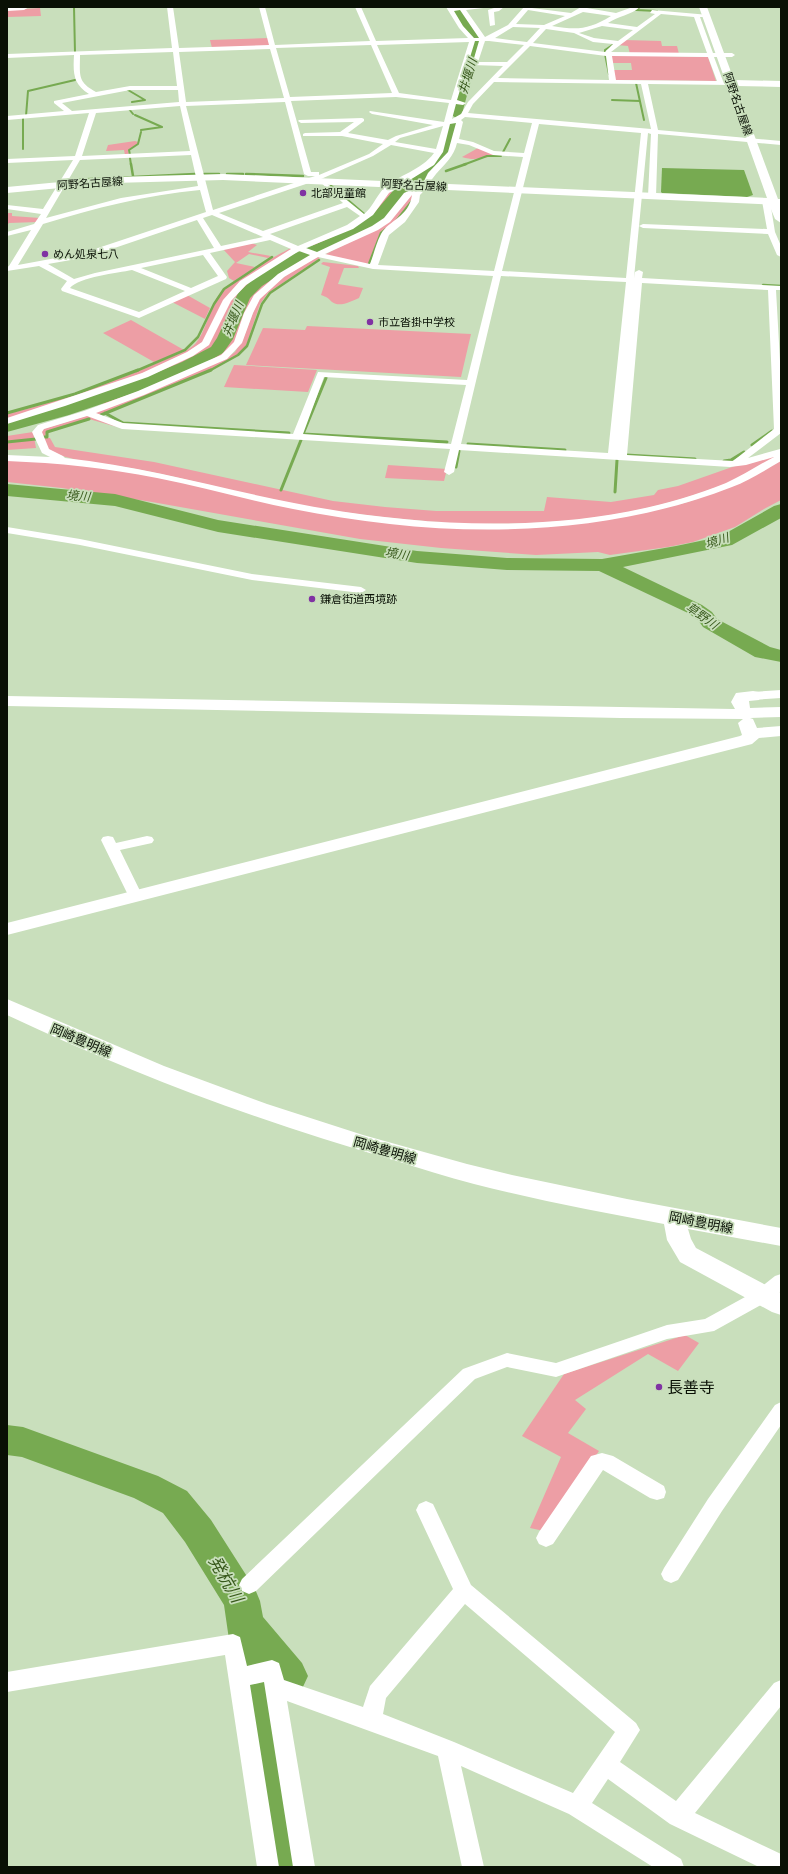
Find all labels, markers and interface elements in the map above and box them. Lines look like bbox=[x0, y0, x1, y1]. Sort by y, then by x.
water label: 井堰川 bbox=[456, 55, 481, 95]
street label: 阿野名古屋線 bbox=[722, 71, 754, 137]
street label: 阿野名古屋線 bbox=[57, 175, 123, 191]
street label: 阿野名古屋線 bbox=[381, 177, 447, 193]
place label: 北部児童館 bbox=[311, 187, 366, 199]
marker: 北部児童館 bbox=[298, 188, 308, 198]
place label: めん処泉七八 bbox=[53, 248, 119, 260]
marker: めん処泉七八 bbox=[40, 249, 50, 259]
water label: 井堰川 bbox=[220, 298, 247, 338]
place label: 市立沓掛中学校 bbox=[378, 316, 455, 328]
marker: 市立沓掛中学校 bbox=[365, 317, 375, 327]
water label: 境川 bbox=[65, 488, 93, 504]
water label: 境川 bbox=[703, 530, 732, 551]
water label: 境川 bbox=[384, 545, 412, 563]
place label: 鎌倉街道西境跡 bbox=[320, 593, 397, 605]
marker: 鎌倉街道西境跡 bbox=[307, 594, 317, 604]
water label: 草野川 bbox=[683, 600, 722, 633]
street label: 岡崎豊明線 bbox=[48, 1021, 114, 1060]
street label: 岡崎豊明線 bbox=[352, 1134, 418, 1167]
street label: 岡崎豊明線 bbox=[668, 1209, 734, 1236]
place label: 長善寺 bbox=[667, 1378, 715, 1397]
marker: 長善寺 bbox=[654, 1382, 664, 1392]
water label: 発杭川 bbox=[205, 1552, 248, 1608]

